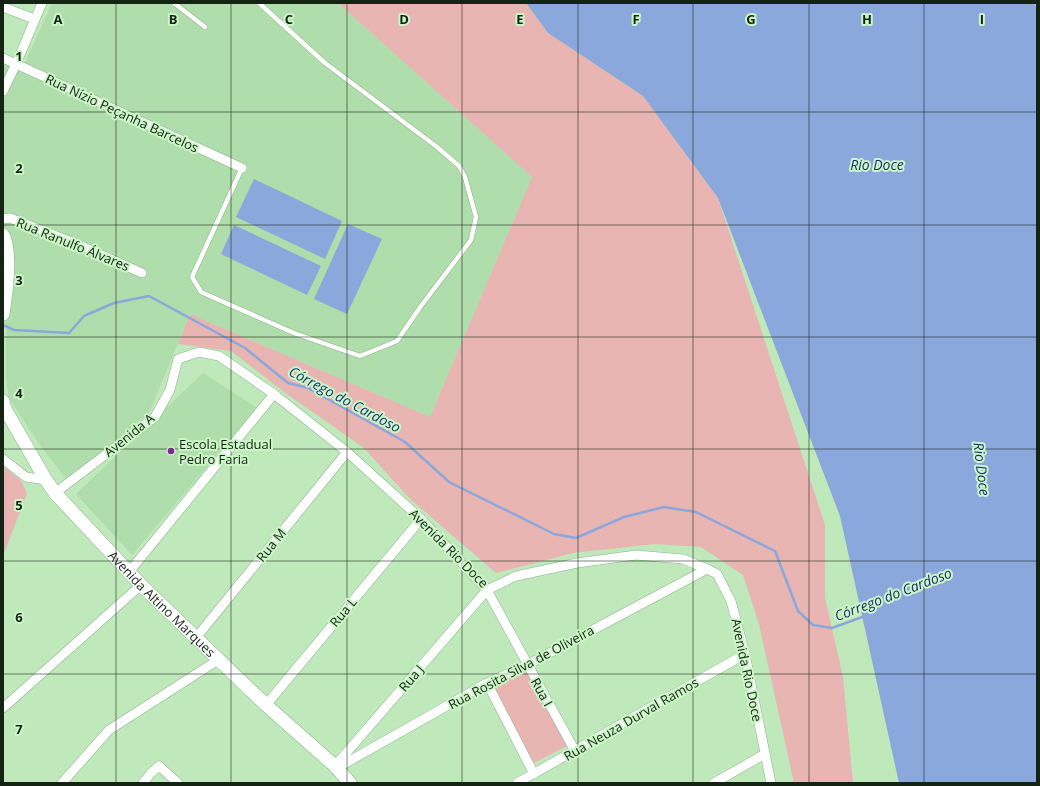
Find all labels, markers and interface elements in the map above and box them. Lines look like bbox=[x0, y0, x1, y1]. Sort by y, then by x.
text: A bbox=[54, 10, 63, 28]
text: B bbox=[169, 10, 178, 28]
text: C bbox=[285, 10, 293, 28]
text: D bbox=[399, 10, 409, 28]
text: E bbox=[516, 10, 524, 28]
text: F bbox=[632, 10, 640, 28]
text: G bbox=[746, 10, 756, 28]
text: H bbox=[862, 10, 872, 28]
text: I bbox=[980, 10, 984, 28]
text: 1 bbox=[15, 47, 23, 65]
street label: Rua Nízio Peçanha Barcelos bbox=[42, 70, 202, 156]
water label: Rio Doce bbox=[850, 155, 904, 174]
text: 2 bbox=[15, 159, 23, 177]
street label: Rua Ranulfo Álvares bbox=[14, 213, 132, 275]
text: 3 bbox=[15, 271, 23, 289]
water label: Córrego do Cardoso bbox=[286, 361, 404, 437]
text: 4 bbox=[15, 384, 23, 402]
street label: Avenida A bbox=[100, 409, 159, 461]
place label: Escola Estadual Pedro Faria bbox=[179, 435, 272, 468]
water label: Rio Doce bbox=[969, 441, 995, 497]
marker: Escola Estadual Pedro Faria bbox=[166, 446, 176, 456]
text: 5 bbox=[15, 496, 23, 514]
street label: Avenida Rio Doce bbox=[405, 504, 493, 592]
street label: Rua M bbox=[252, 524, 290, 566]
street label: Avenida Altino Marques bbox=[104, 547, 220, 661]
water label: Córrego do Cardoso bbox=[832, 563, 954, 625]
street label: Rua L bbox=[325, 593, 361, 631]
text: 6 bbox=[15, 608, 23, 626]
street label: Avenida Rio Doce bbox=[727, 617, 767, 723]
street label: Rua Rosita Silva de Oliveira bbox=[445, 621, 597, 713]
street label: Rua J bbox=[394, 661, 428, 695]
street label: Rua Neuza Durval Ramos bbox=[560, 673, 702, 765]
street label: Rua I bbox=[527, 674, 557, 710]
text: 7 bbox=[15, 720, 23, 738]

